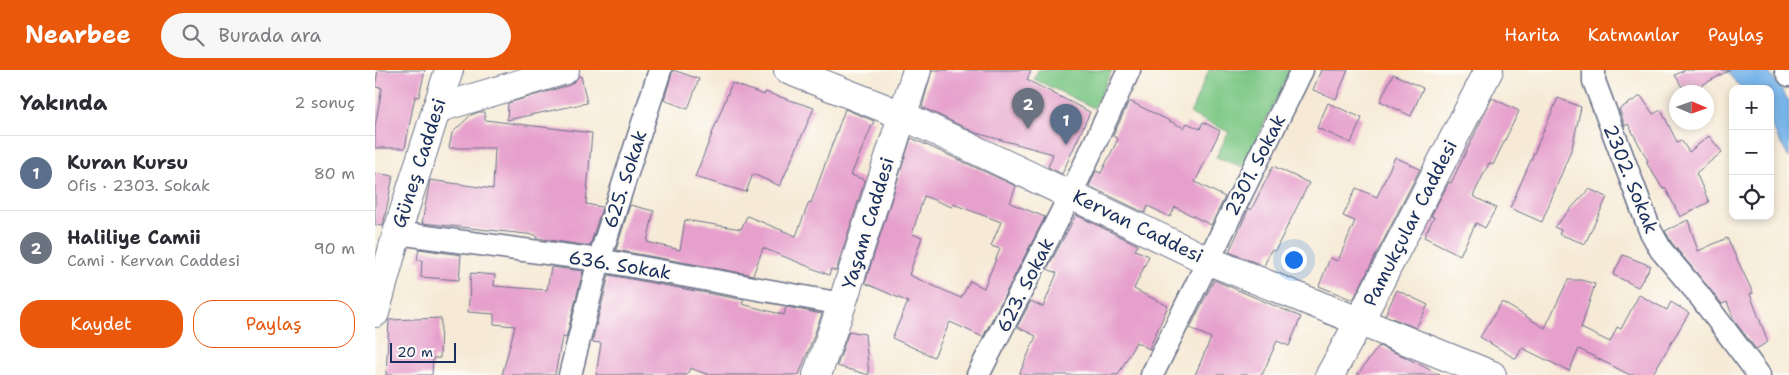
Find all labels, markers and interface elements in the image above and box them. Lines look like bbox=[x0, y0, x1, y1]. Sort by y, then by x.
search box bbox=[161, 13, 511, 58]
text: Nearbee bbox=[25, 19, 131, 51]
icon: search bbox=[179, 21, 207, 49]
text: Burada ara bbox=[219, 23, 321, 48]
text: Harita bbox=[1504, 23, 1560, 47]
text: Katmanlar bbox=[1588, 23, 1680, 47]
text: Paylaş bbox=[1708, 23, 1764, 47]
north arrow bbox=[1669, 85, 1714, 130]
map controls bbox=[1729, 85, 1774, 220]
button: + bbox=[1729, 85, 1774, 130]
pin: 2 bbox=[1012, 88, 1044, 129]
text: Yakında bbox=[20, 89, 107, 117]
text: 2 sonuç bbox=[294, 92, 355, 113]
street label: Güneş Caddesi bbox=[386, 95, 452, 231]
pin: 1 bbox=[1050, 104, 1082, 145]
street label: 2301. Sokak bbox=[1219, 110, 1291, 220]
street label: 2302. Sokak bbox=[1598, 121, 1664, 237]
street label: 625. Sokak bbox=[597, 127, 653, 231]
button: − bbox=[1729, 130, 1774, 175]
street label: Pamukçular Caddesi bbox=[1357, 136, 1463, 310]
text: Kuran Kursu bbox=[67, 150, 188, 175]
street label: Yaşam Caddesi bbox=[836, 154, 900, 292]
text: 1 bbox=[32, 163, 40, 184]
text: 80 m bbox=[314, 163, 355, 184]
text: Ofis · 2303. Sokak bbox=[67, 175, 210, 196]
button: locate bbox=[1729, 175, 1774, 220]
street label: Kervan Caddesi bbox=[1069, 184, 1207, 268]
text: Haliliye Camii bbox=[67, 225, 201, 250]
street label: 623. Sokak bbox=[991, 233, 1060, 336]
text: 2 bbox=[30, 238, 42, 259]
text: 90 m bbox=[314, 238, 355, 259]
street label: 636. Sokak bbox=[567, 245, 673, 285]
your location bbox=[1281, 247, 1307, 273]
text: Cami · Kervan Caddesi bbox=[67, 250, 240, 271]
button: Kaydet bbox=[20, 300, 183, 348]
button: Paylaş bbox=[193, 300, 355, 348]
scale bar bbox=[390, 340, 456, 363]
text: 20 m bbox=[397, 343, 433, 361]

